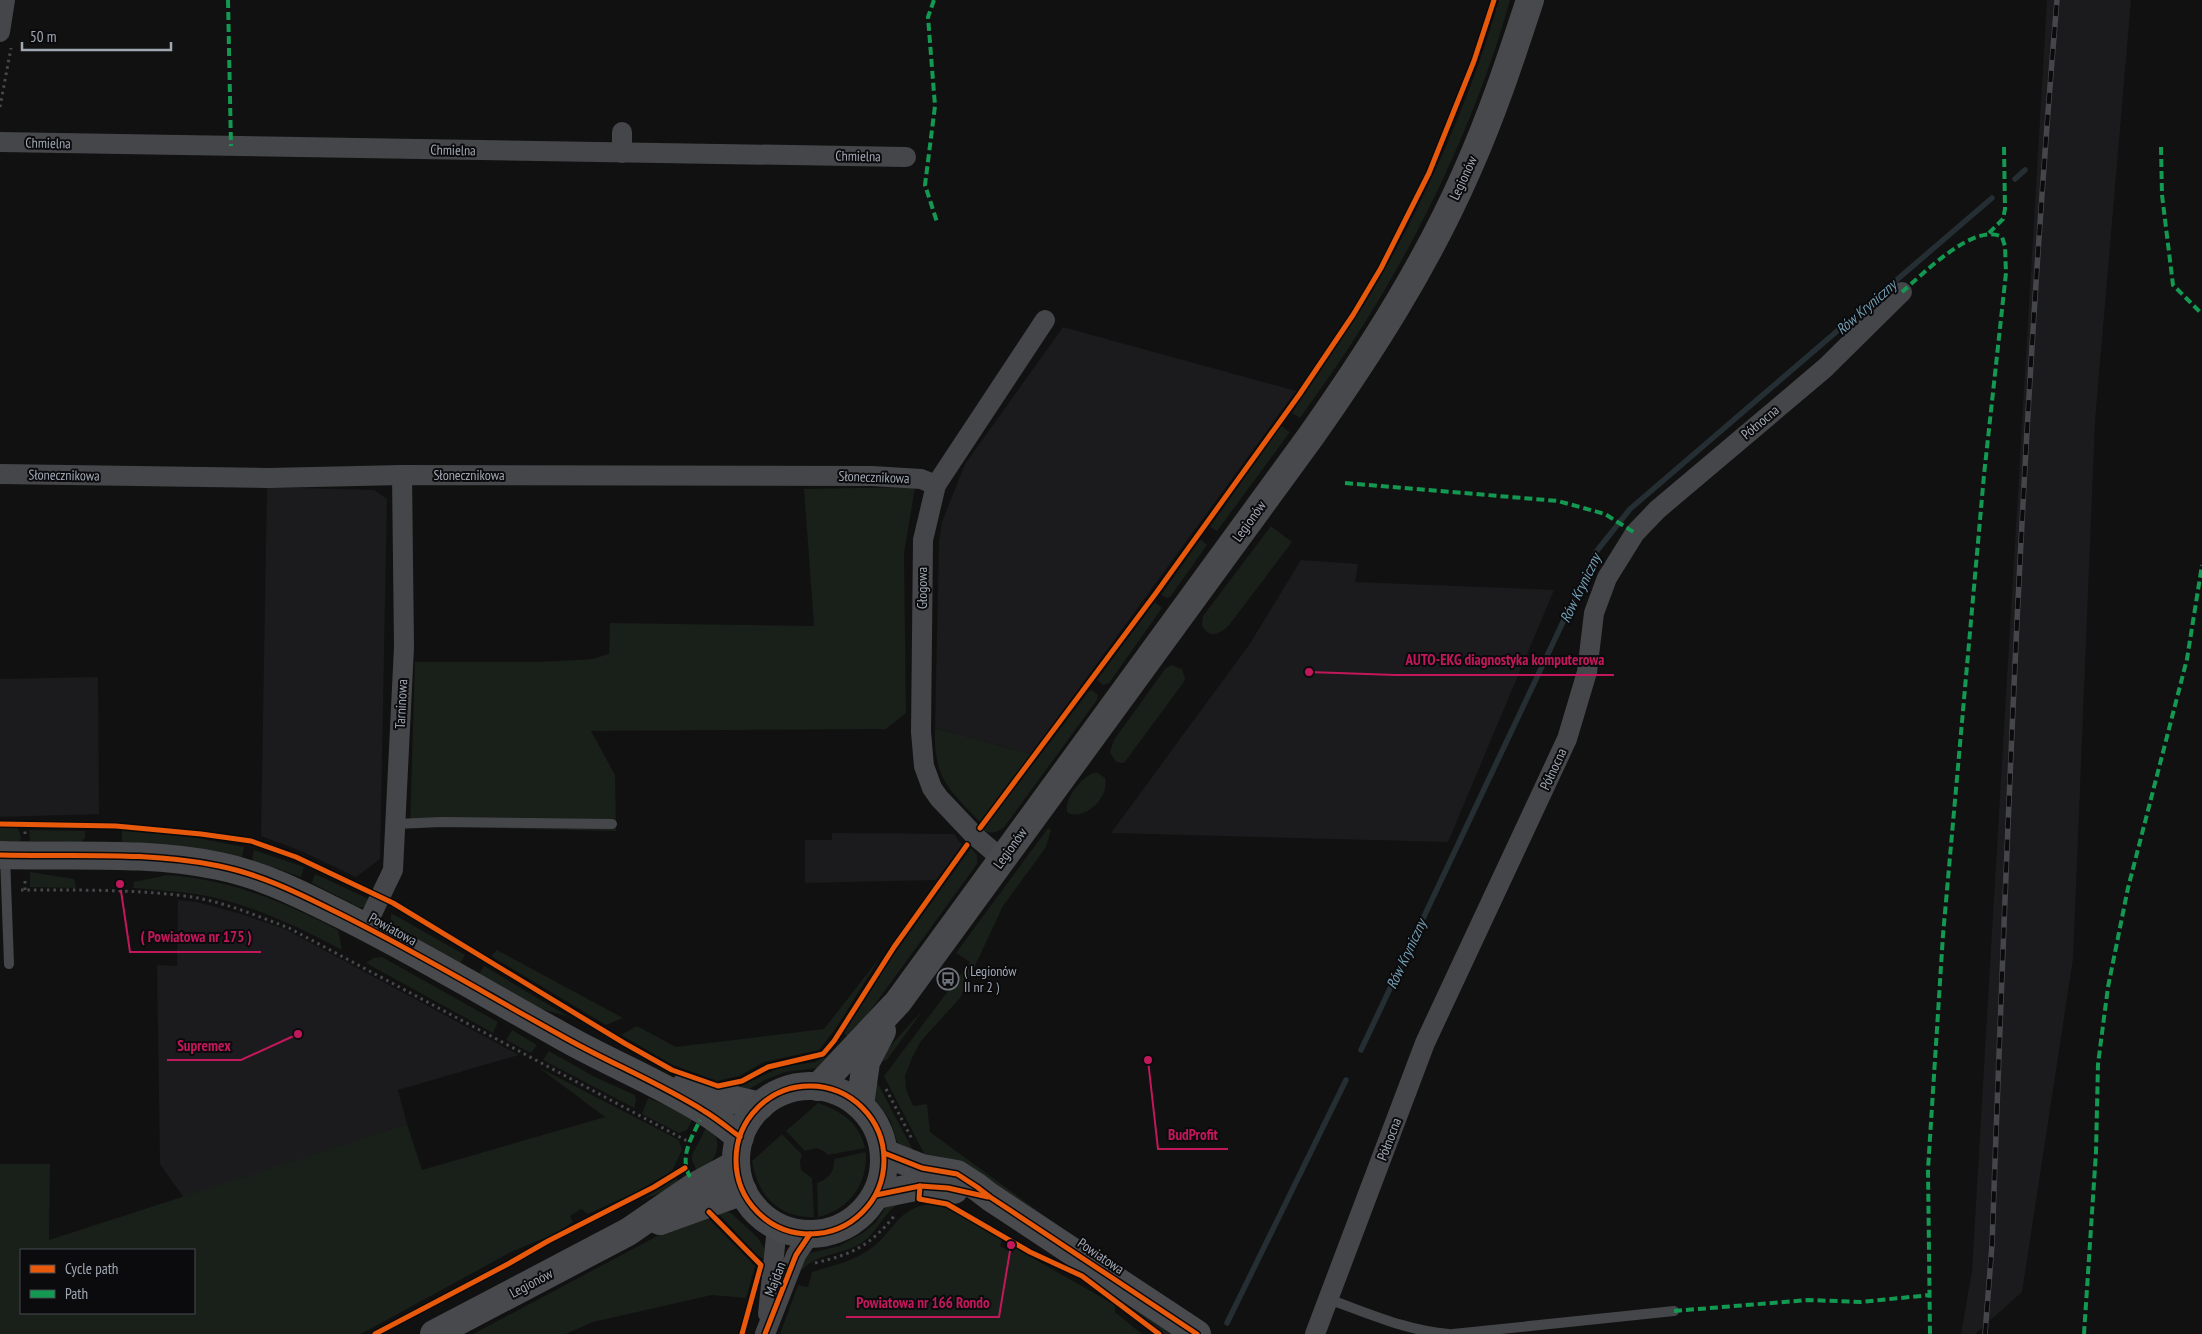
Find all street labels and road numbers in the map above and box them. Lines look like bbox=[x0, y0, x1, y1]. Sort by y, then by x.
street label: Chmielna bbox=[25, 134, 71, 152]
street label: Chmielna bbox=[430, 141, 476, 159]
street label: Chmielna bbox=[835, 147, 881, 165]
street label: Legionów bbox=[1445, 153, 1481, 203]
street label: Północna bbox=[1737, 401, 1783, 443]
street label: Słonecznikowa bbox=[28, 465, 100, 485]
street label: Słonecznikowa bbox=[433, 466, 505, 484]
street label: Słonecznikowa bbox=[838, 467, 910, 487]
street label: Legionów bbox=[1228, 496, 1270, 545]
street label: Głogowa bbox=[913, 567, 931, 609]
street label: Tarninowa bbox=[391, 679, 411, 729]
street label: Północna bbox=[1536, 745, 1570, 793]
street label: Legionów bbox=[989, 823, 1031, 872]
street label: Powiatowa bbox=[366, 908, 420, 950]
street label: Północna bbox=[1373, 1115, 1405, 1163]
street label: Powiatowa bbox=[1074, 1234, 1128, 1278]
street label: Majdan bbox=[760, 1259, 790, 1299]
street label: Legionów bbox=[506, 1264, 556, 1302]

